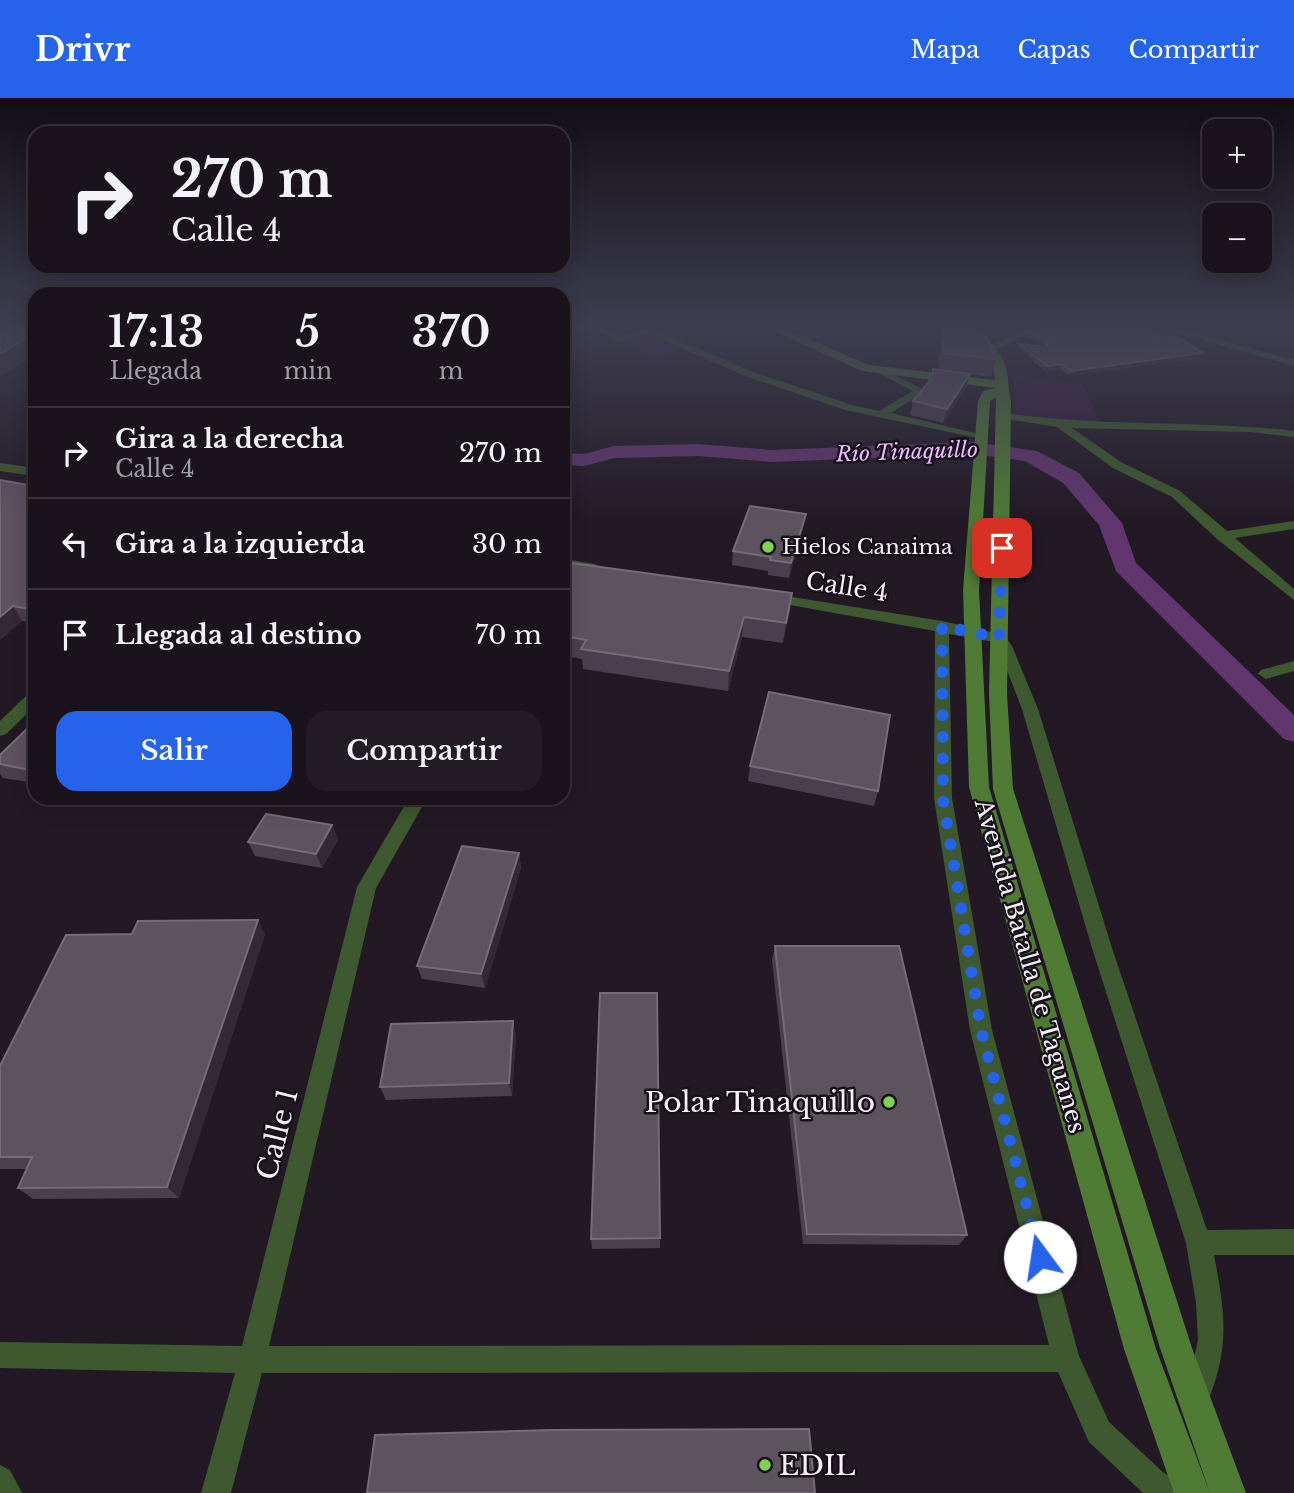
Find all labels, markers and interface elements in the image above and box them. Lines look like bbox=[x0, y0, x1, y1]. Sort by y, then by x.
text: Drivr bbox=[35, 29, 130, 70]
text: Mapa bbox=[910, 35, 980, 64]
text: Capas bbox=[1018, 35, 1091, 64]
text: Compartir bbox=[1129, 35, 1259, 64]
map controls bbox=[1202, 119, 1272, 273]
button: + bbox=[1202, 119, 1272, 189]
text: 270 m bbox=[171, 149, 332, 210]
icon: right bbox=[56, 154, 147, 245]
button: − bbox=[1202, 203, 1272, 273]
text: Calle 4 bbox=[171, 210, 281, 250]
text: 17:13 bbox=[107, 306, 204, 358]
text: 5 bbox=[296, 306, 320, 358]
text: 370 bbox=[411, 306, 491, 358]
text: Llegada bbox=[110, 357, 202, 385]
text: min bbox=[284, 357, 332, 385]
text: m bbox=[439, 357, 463, 385]
text: Gira a la derecha bbox=[115, 423, 344, 455]
icon: right bbox=[56, 434, 94, 472]
text: 270 m bbox=[459, 437, 542, 469]
water label: Río Tinaquillo bbox=[835, 437, 978, 468]
text: Calle 4 bbox=[115, 455, 194, 483]
pin bbox=[972, 518, 1032, 578]
icon: left bbox=[56, 525, 94, 563]
text: Gira a la izquierda bbox=[115, 528, 365, 560]
text: 30 m bbox=[472, 528, 542, 560]
icon: arrive bbox=[983, 529, 1021, 567]
place label: Hielos Canaima bbox=[782, 534, 953, 560]
marker: Hielos Canaima bbox=[760, 539, 776, 555]
street label: Calle 4 bbox=[804, 566, 890, 607]
icon: arrive bbox=[56, 616, 94, 654]
text: Llegada al destino bbox=[115, 619, 362, 651]
text: 70 m bbox=[475, 619, 542, 651]
button: Salir bbox=[56, 711, 292, 791]
button: Compartir bbox=[306, 711, 542, 791]
street label: Avenida Batalla de Taguanes bbox=[969, 794, 1092, 1136]
street label: Calle 1 bbox=[249, 1085, 306, 1183]
place label: Polar Tinaquillo bbox=[645, 1085, 875, 1120]
marker: Polar Tinaquillo bbox=[881, 1094, 897, 1110]
position arrow bbox=[1003, 1220, 1077, 1294]
place label: EDIL bbox=[779, 1448, 856, 1483]
marker: EDIL bbox=[757, 1457, 773, 1473]

